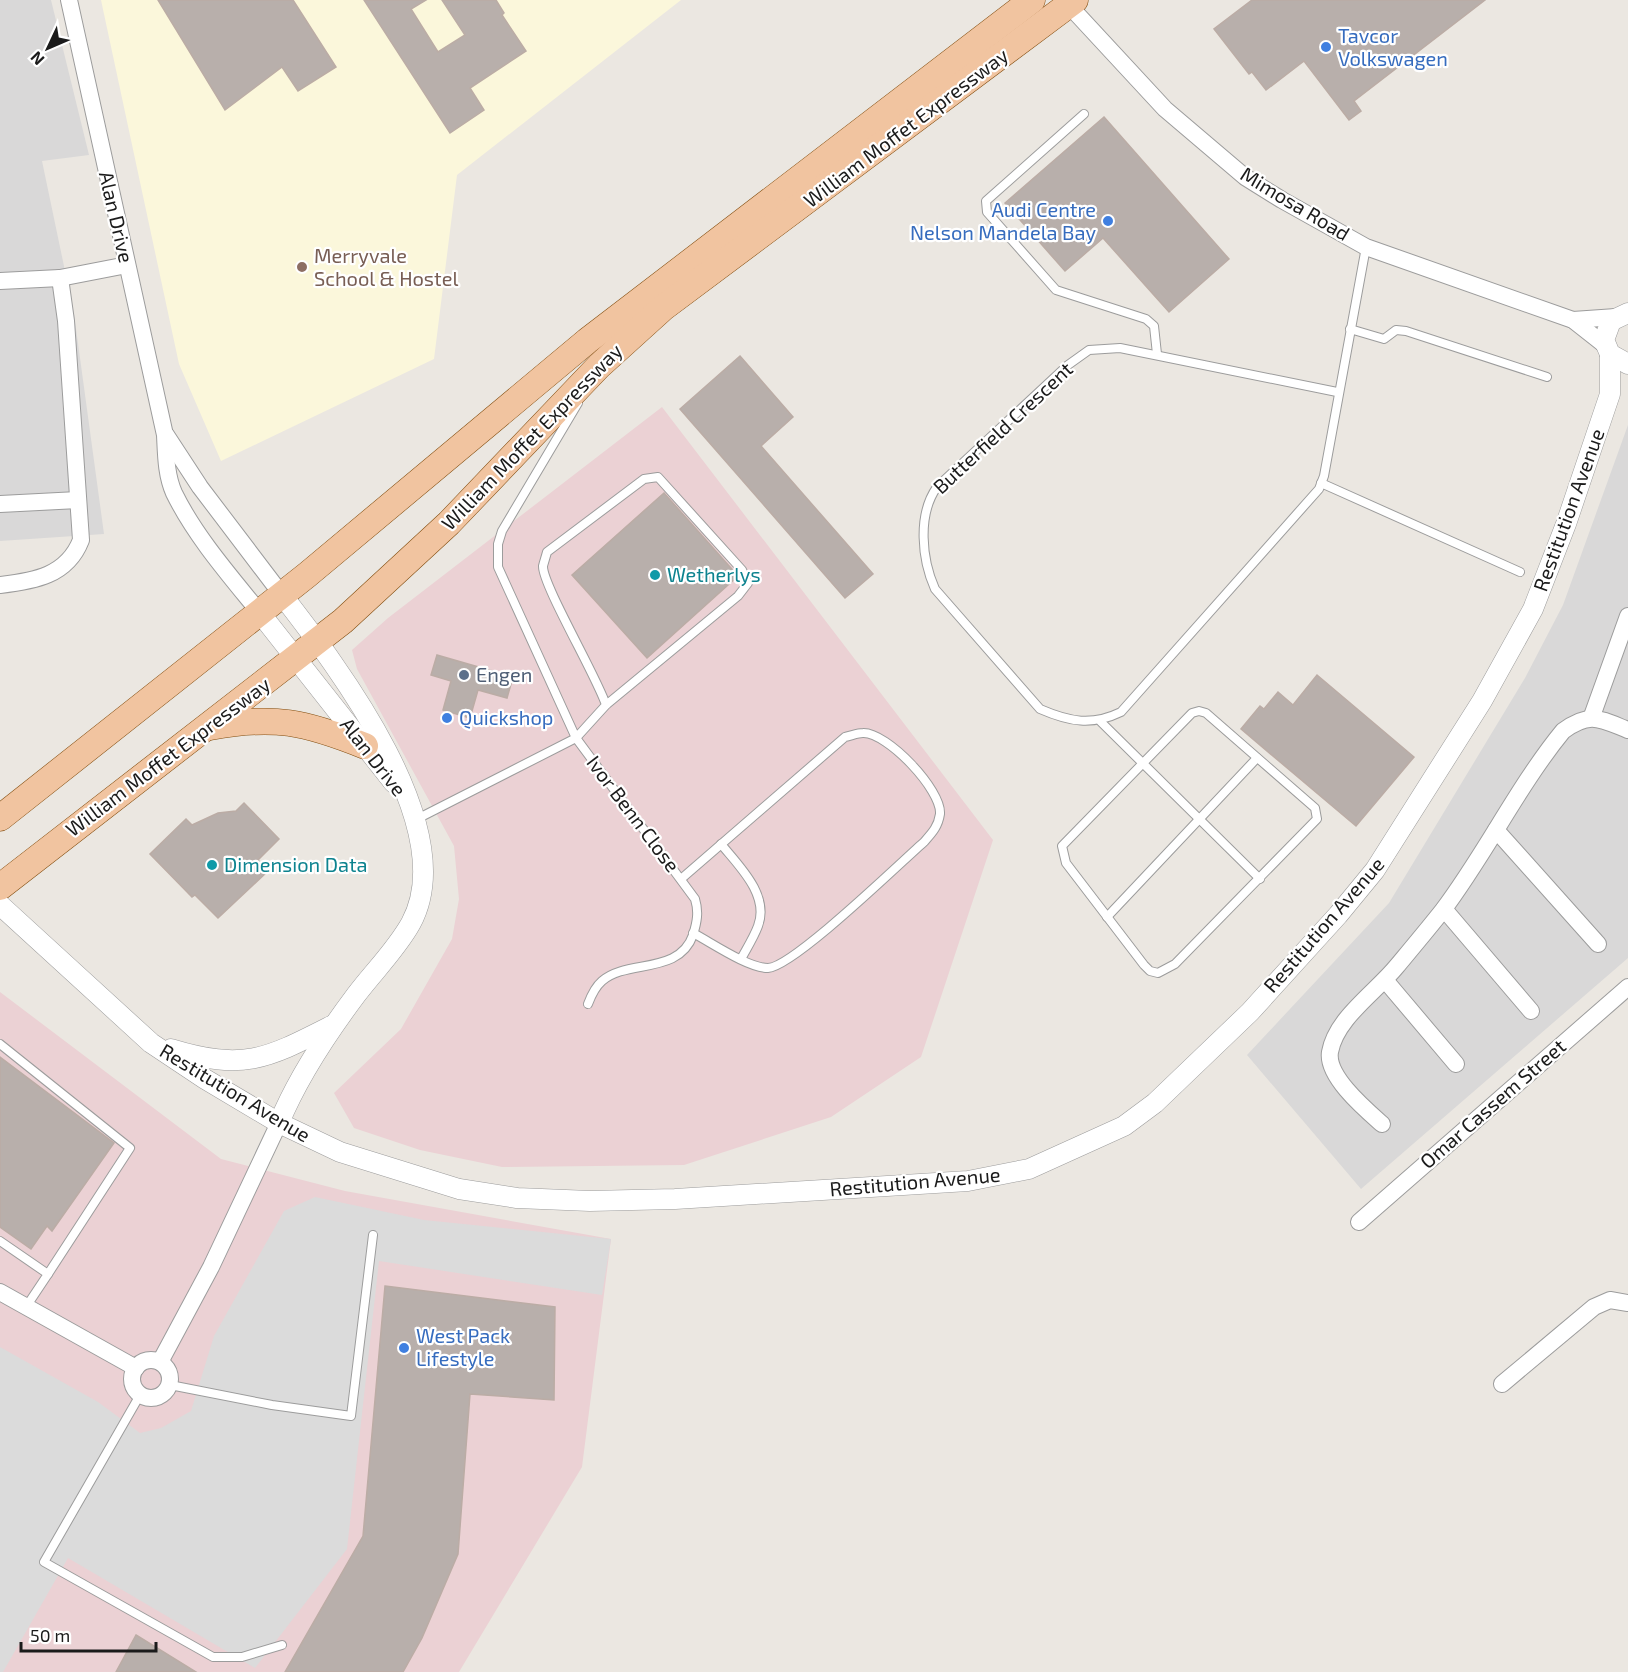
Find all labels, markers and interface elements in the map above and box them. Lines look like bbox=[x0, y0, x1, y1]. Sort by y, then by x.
north arrow bbox=[18, 18, 78, 78]
place label: Tavcor Volkswagen bbox=[1338, 23, 1448, 70]
marker: Tavcor Volkswagen bbox=[1319, 40, 1333, 54]
street label: William Moffet Expressway bbox=[798, 42, 1013, 212]
text: N bbox=[26, 48, 48, 70]
street label: Mimosa Road bbox=[1237, 161, 1354, 245]
street label: Alan Drive bbox=[95, 169, 139, 265]
place label: Audi Centre Nelson Mandela Bay bbox=[910, 197, 1096, 244]
marker: Audi Centre Nelson Mandela Bay bbox=[1101, 214, 1115, 228]
place label: Merryvale School & Hostel bbox=[314, 243, 458, 290]
marker: Merryvale School & Hostel bbox=[295, 260, 309, 274]
street label: William Moffet Expressway bbox=[436, 338, 627, 534]
street label: Butterfield Crescent bbox=[928, 356, 1077, 498]
street label: Restitution Avenue bbox=[1527, 425, 1609, 594]
place label: Wetherlys bbox=[667, 562, 761, 586]
marker: Wetherlys bbox=[648, 568, 662, 582]
place label: Engen bbox=[476, 662, 532, 686]
marker: Engen bbox=[457, 668, 471, 682]
street label: William Moffet Expressway bbox=[60, 671, 275, 841]
place label: Quickshop bbox=[459, 705, 553, 729]
marker: Quickshop bbox=[440, 711, 454, 725]
street label: Alan Drive bbox=[336, 712, 412, 800]
street label: Ivor Benn Close bbox=[582, 750, 685, 876]
place label: Dimension Data bbox=[224, 852, 368, 876]
street label: Restitution Avenue bbox=[1258, 852, 1389, 997]
marker: Dimension Data bbox=[205, 858, 219, 872]
street label: Omar Cassem Street bbox=[1415, 1033, 1570, 1173]
street label: Restitution Avenue bbox=[156, 1038, 315, 1147]
street label: Restitution Avenue bbox=[829, 1162, 1001, 1200]
place label: West Pack Lifestyle bbox=[416, 1323, 510, 1370]
marker: West Pack Lifestyle bbox=[397, 1341, 411, 1355]
scale bar bbox=[21, 1615, 156, 1653]
text: 50 m bbox=[30, 1624, 70, 1646]

